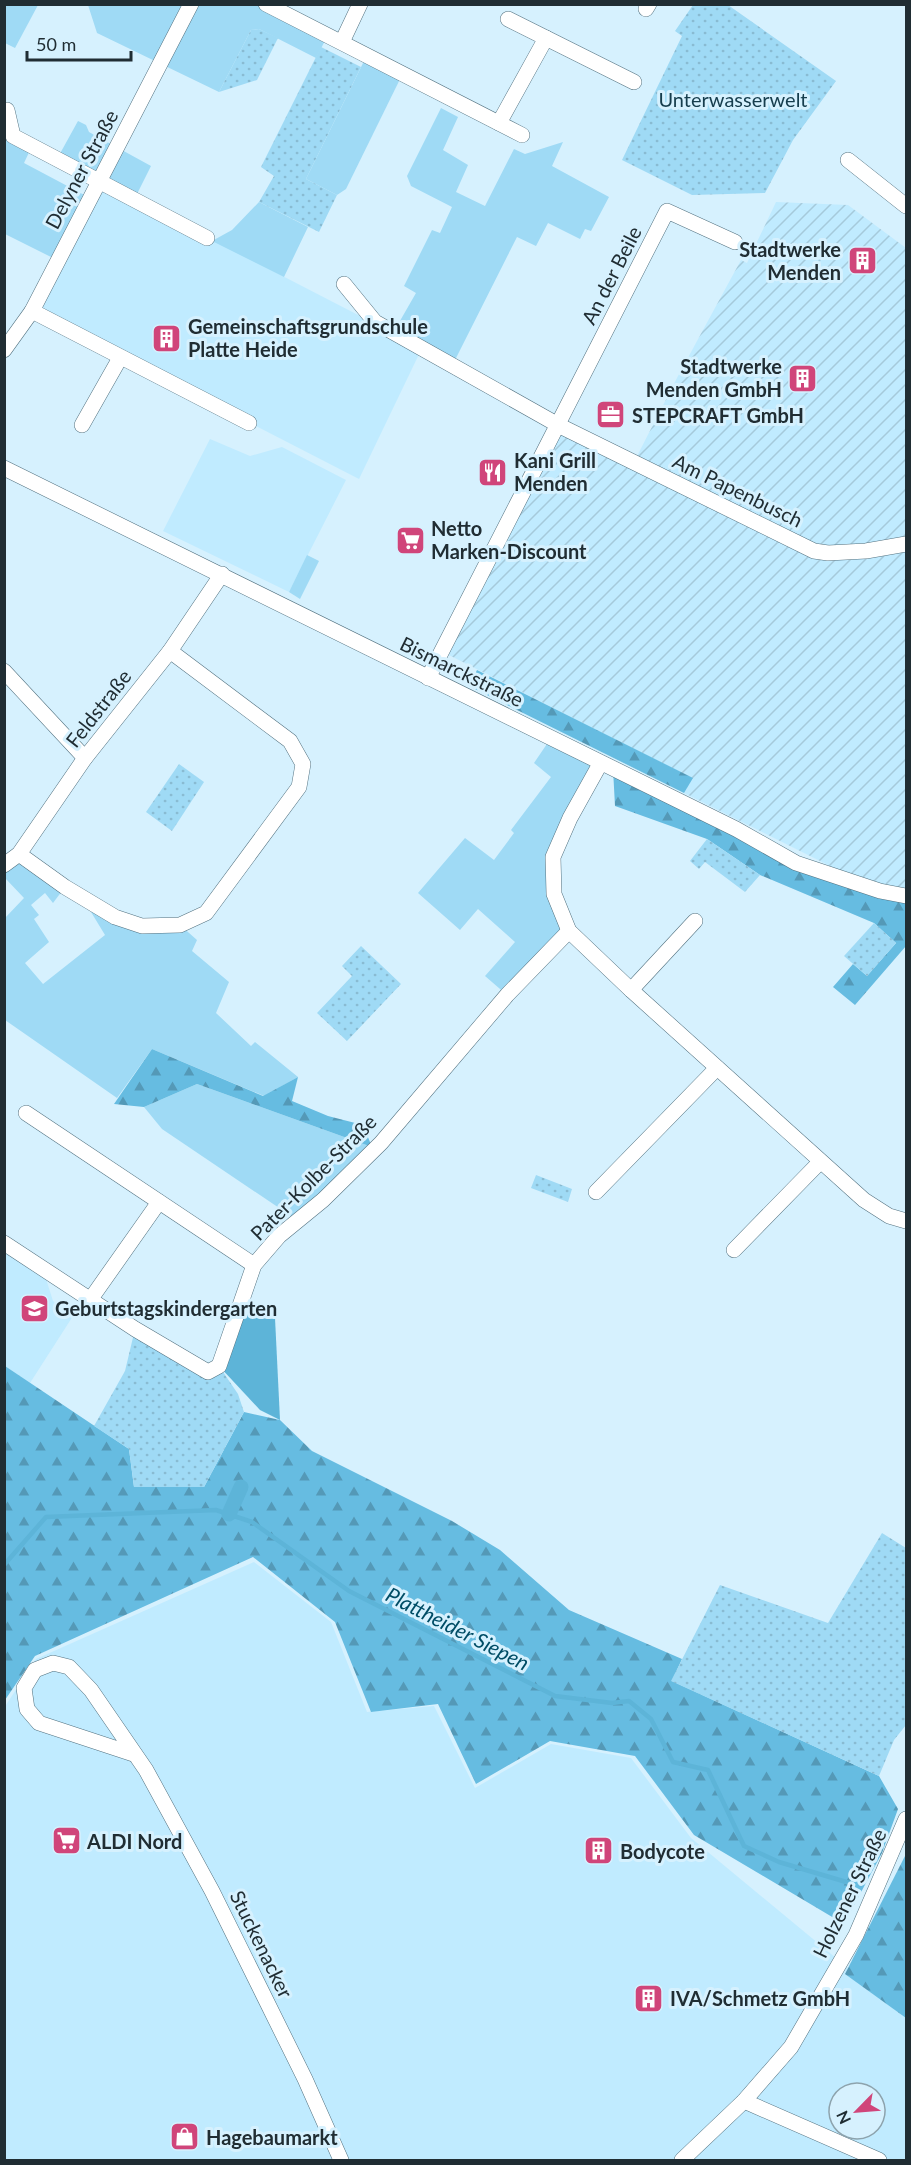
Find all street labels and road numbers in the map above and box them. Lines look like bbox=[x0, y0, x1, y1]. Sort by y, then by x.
street label: Delyner Straße bbox=[40, 105, 122, 233]
street label: An der Beile bbox=[576, 222, 646, 328]
street label: Am Papenbusch bbox=[669, 448, 807, 532]
street label: Bismarckstraße bbox=[396, 631, 528, 711]
street label: Feldstraße bbox=[60, 664, 136, 752]
street label: Pater-Kolbe-Straße bbox=[245, 1109, 381, 1245]
street label: Holzener Straße bbox=[807, 1824, 891, 1962]
street label: Stuckenacker bbox=[226, 1886, 299, 2002]

